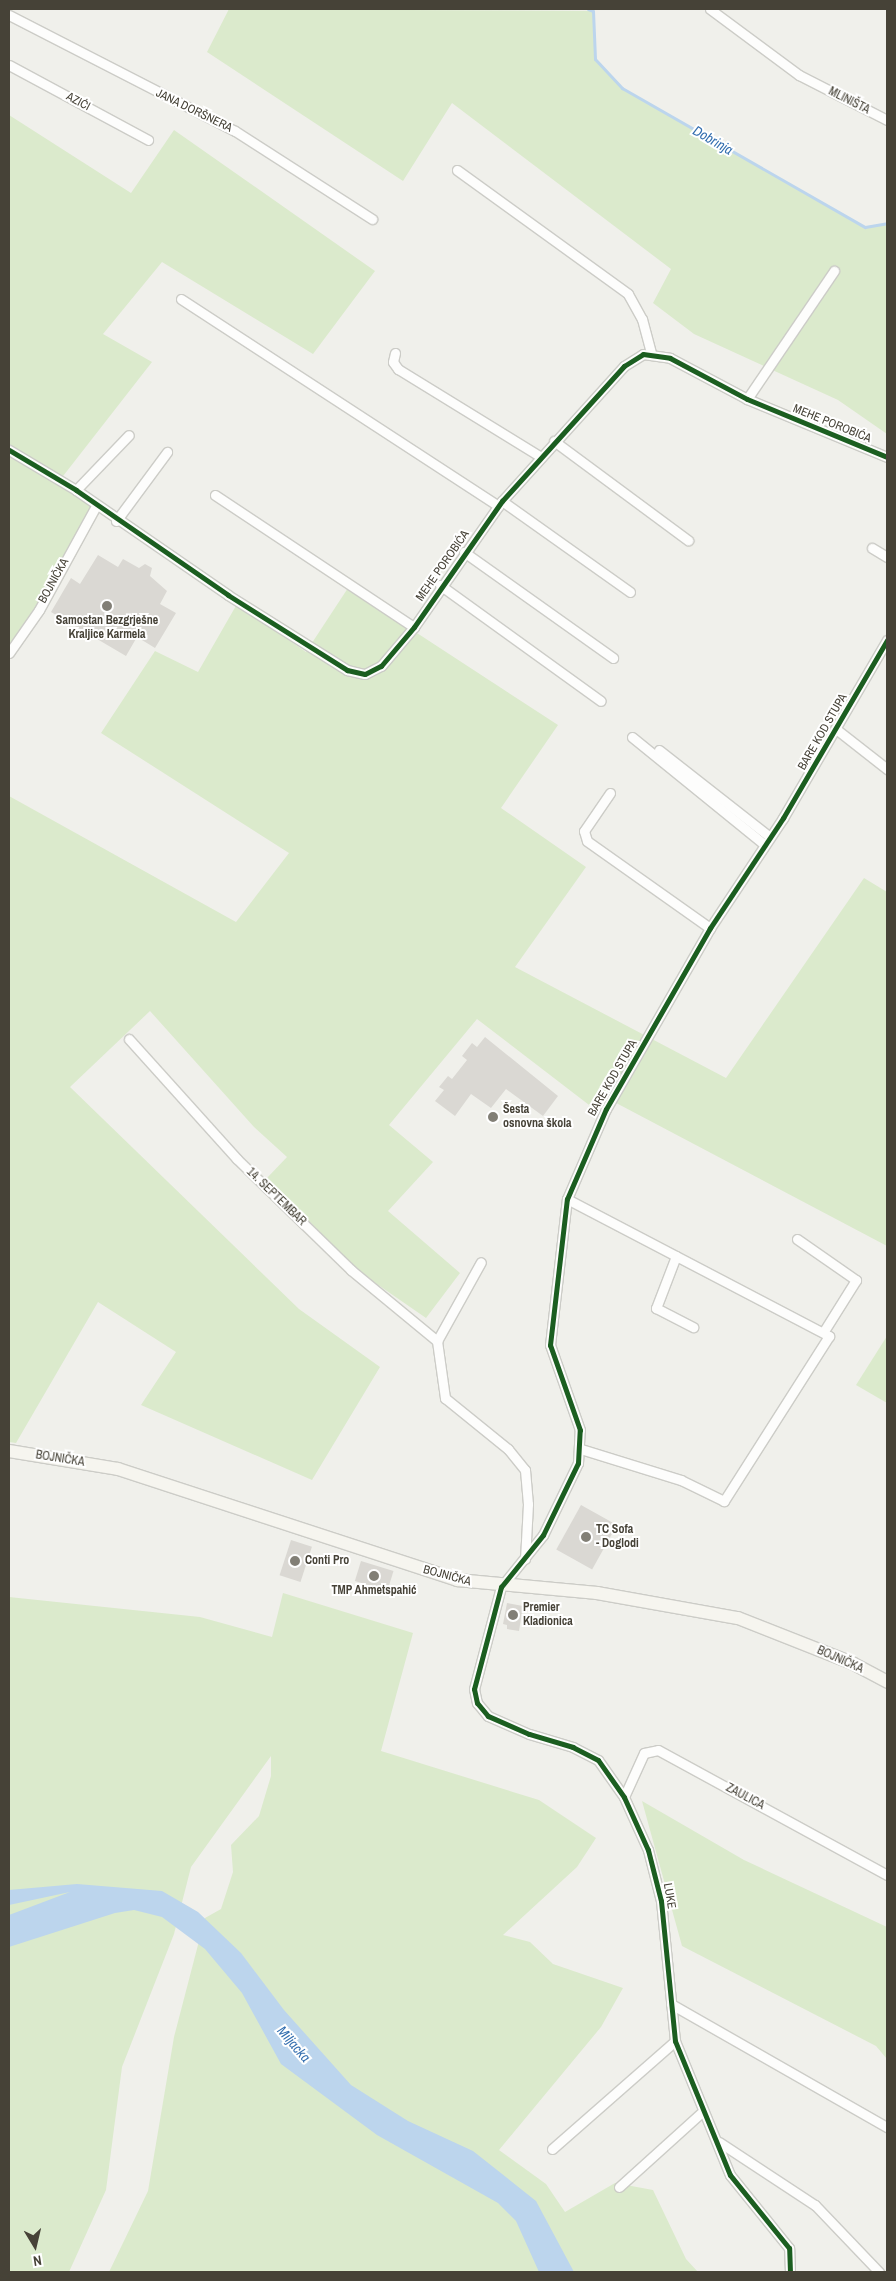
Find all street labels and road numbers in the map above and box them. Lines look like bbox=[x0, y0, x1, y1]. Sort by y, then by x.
street label: MLINIŠTA bbox=[826, 84, 872, 118]
street label: JANA DORŠNERA bbox=[153, 86, 235, 136]
street label: AZIĆI bbox=[64, 90, 92, 114]
street label: MEHE POROBIĆA bbox=[791, 402, 873, 446]
street label: MEHE POROBIĆA bbox=[413, 528, 473, 604]
street label: BOJNIČKA bbox=[36, 556, 72, 606]
street label: BARE KOD STUPA bbox=[795, 691, 851, 773]
street label: BARE KOD STUPA bbox=[585, 1037, 641, 1119]
street label: 14. SEPTEMBAR bbox=[243, 1165, 309, 1229]
street label: BOJNIČKA bbox=[35, 1448, 85, 1470]
street label: BOJNIČKA bbox=[421, 1563, 473, 1589]
street label: BOJNIČKA bbox=[815, 1643, 865, 1677]
street label: ZAULICA bbox=[723, 1781, 767, 1813]
street label: LUKE bbox=[660, 1882, 678, 1910]

